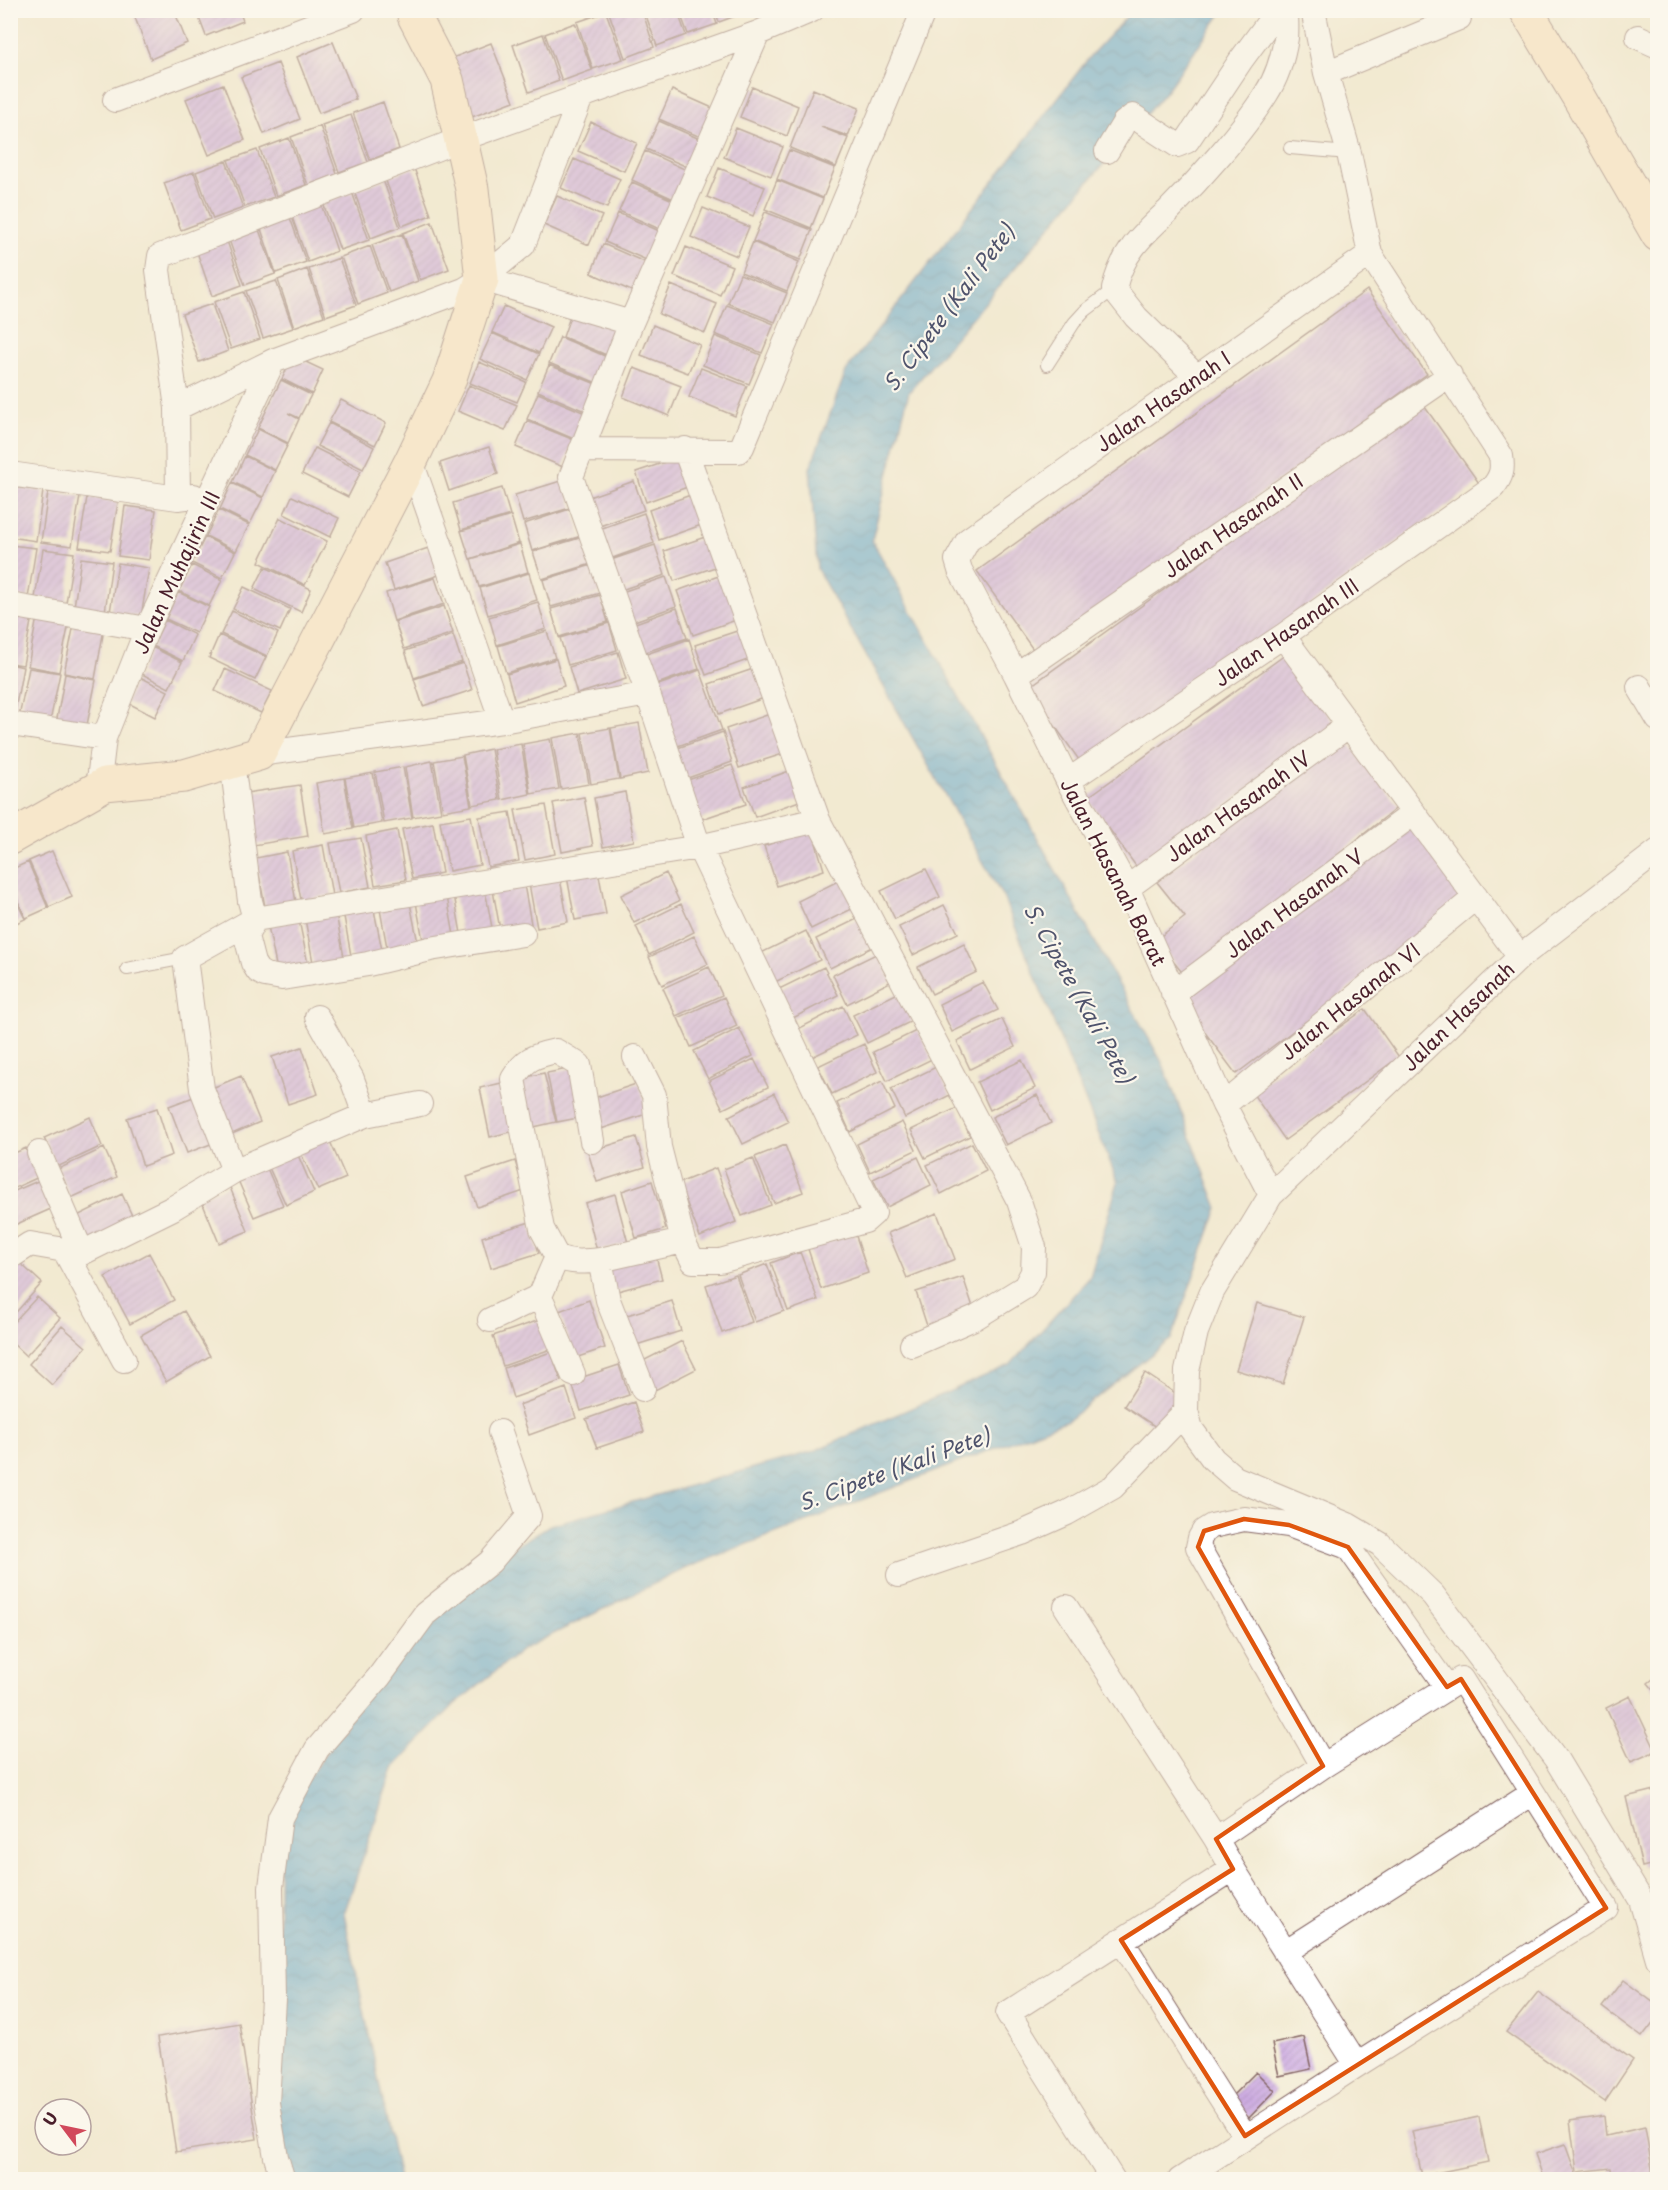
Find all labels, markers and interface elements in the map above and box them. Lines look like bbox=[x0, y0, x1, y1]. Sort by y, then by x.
water label: S. Cipete (Kali Pete) bbox=[875, 215, 1022, 397]
street label: Jalan Hasanah I bbox=[1089, 343, 1237, 459]
street label: Jalan Hasanah II bbox=[1157, 465, 1309, 585]
street label: Jalan Muhajirin III bbox=[125, 486, 227, 658]
street label: Jalan Hasanah III bbox=[1207, 571, 1365, 693]
street label: Jalan Hasanah IV bbox=[1159, 743, 1317, 869]
street label: Jalan Hasanah Barat bbox=[1054, 773, 1174, 971]
street label: Jalan Hasanah V bbox=[1218, 841, 1370, 965]
water label: S. Cipete (Kali Pete) bbox=[1017, 897, 1144, 1090]
street label: Jalan Hasanah VI bbox=[1273, 935, 1427, 1067]
street label: Jalan Hasanah bbox=[1395, 954, 1521, 1078]
water label: S. Cipete (Kali Pete) bbox=[794, 1418, 996, 1517]
north arrow bbox=[33, 2097, 93, 2157]
text: U bbox=[36, 2107, 63, 2130]

